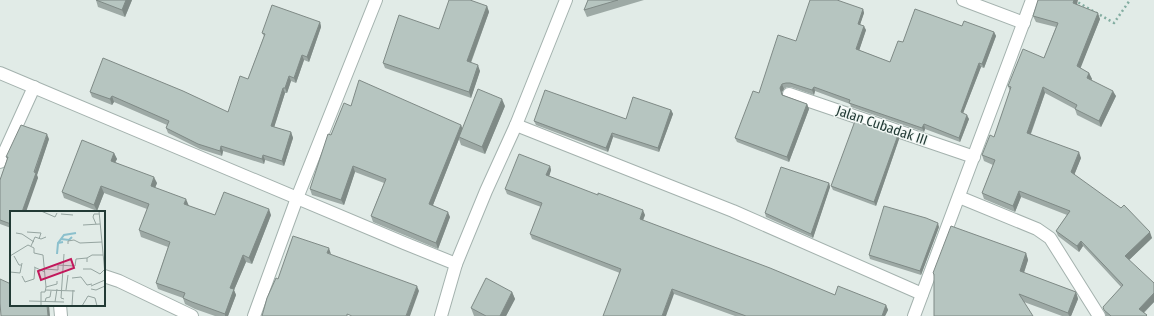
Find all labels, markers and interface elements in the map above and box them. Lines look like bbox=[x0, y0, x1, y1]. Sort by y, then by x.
street label: Jalan Cubadak III bbox=[834, 102, 930, 149]
inset map bbox=[10, 211, 105, 306]

